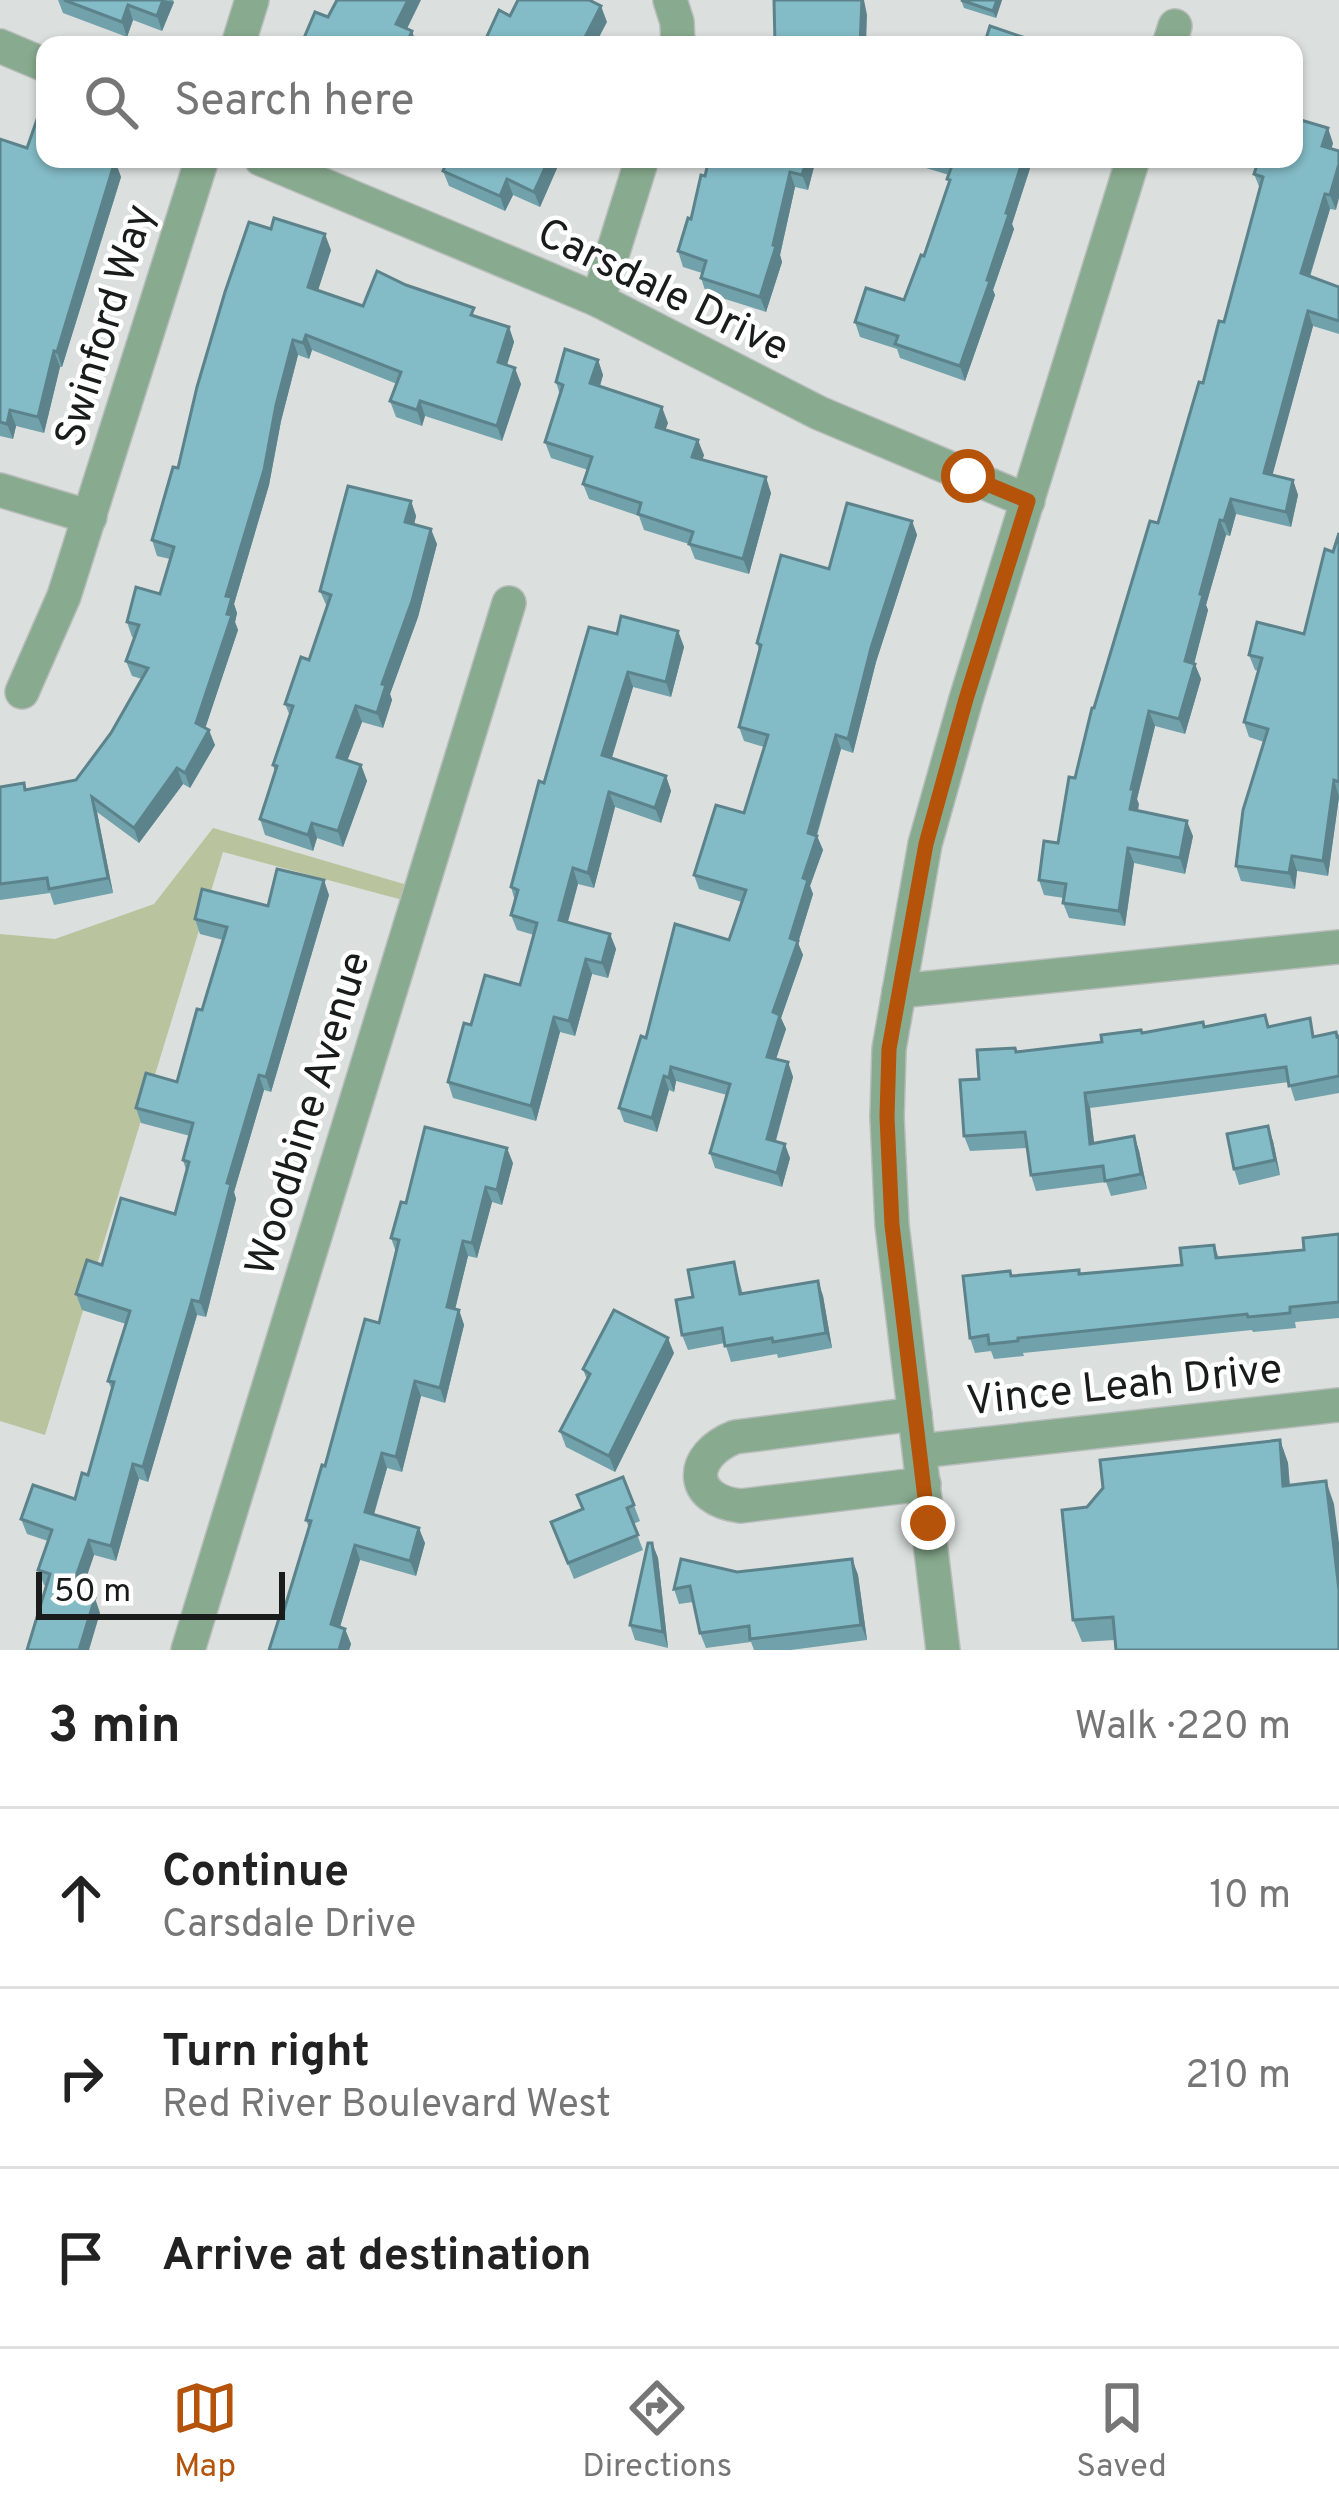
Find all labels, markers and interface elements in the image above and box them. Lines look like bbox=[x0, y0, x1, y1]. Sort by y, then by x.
search box bbox=[36, 36, 1303, 168]
icon: search bbox=[78, 69, 144, 135]
text: Search here bbox=[174, 74, 414, 131]
street label: Swinford Way bbox=[45, 199, 169, 454]
street label: Carsdale Drive bbox=[527, 208, 797, 376]
route start bbox=[941, 449, 995, 503]
street label: Woodbine Avenue bbox=[236, 946, 385, 1283]
street label: Vince Leah Drive bbox=[964, 1345, 1285, 1430]
route end bbox=[901, 1496, 955, 1550]
scale bar bbox=[36, 1566, 285, 1619]
text: 50 m bbox=[54, 1572, 131, 1614]
text: 3 min bbox=[48, 1696, 181, 1761]
text: Walk · 220 m bbox=[1074, 1704, 1291, 1753]
text: Continue bbox=[162, 1845, 349, 1902]
icon: ahead bbox=[48, 1865, 114, 1931]
text: 10 m bbox=[1209, 1873, 1291, 1922]
text: Carsdale Drive bbox=[162, 1902, 416, 1951]
text: Turn right bbox=[162, 2025, 370, 2082]
icon: right bbox=[48, 2045, 114, 2111]
text: 210 m bbox=[1185, 2053, 1291, 2102]
text: Red River Boulevard West bbox=[162, 2082, 611, 2131]
icon: arrive bbox=[48, 2225, 114, 2291]
text: Arrive at destination bbox=[162, 2229, 592, 2286]
tab: Map bbox=[172, 2375, 238, 2489]
tab: Directions bbox=[582, 2375, 732, 2489]
tab: Saved bbox=[1076, 2375, 1167, 2489]

